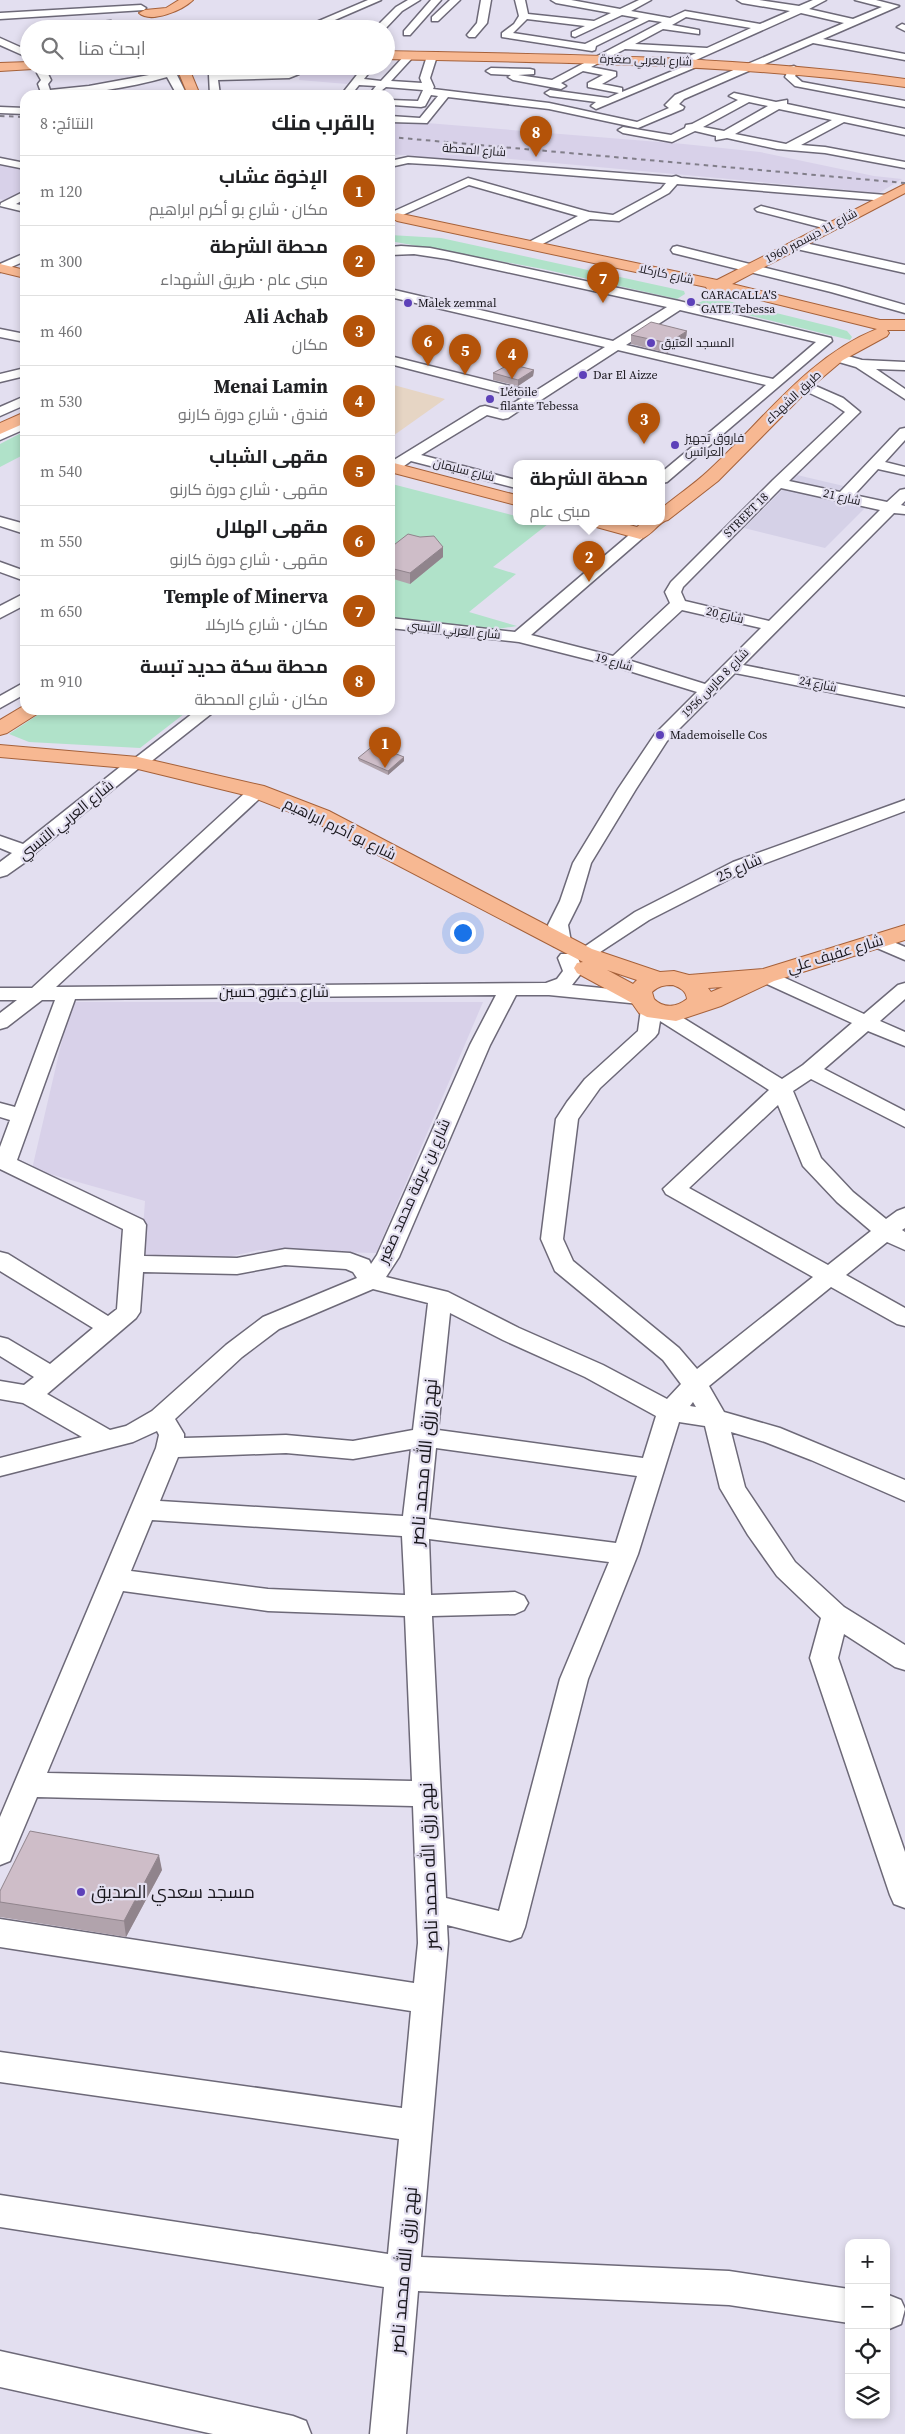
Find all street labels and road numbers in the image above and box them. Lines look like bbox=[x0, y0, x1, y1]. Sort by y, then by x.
street label: شارع بلعربي صغيرة bbox=[599, 50, 693, 72]
street label: شارع المحطة bbox=[442, 140, 506, 160]
street label: شارع 11 ديسمبر 1960 bbox=[762, 205, 860, 267]
street label: شارع كاركلا bbox=[637, 260, 695, 288]
street label: طريق الشهداء bbox=[762, 367, 825, 427]
street label: شارع سليمان bbox=[432, 455, 496, 485]
street label: شارع 21 bbox=[822, 485, 862, 509]
street label: STREET 18 bbox=[720, 489, 772, 541]
street label: شارع 20 bbox=[705, 603, 745, 627]
street label: شارع العربي التبسي bbox=[406, 617, 502, 645]
street label: شارع 8 مارس 1956 bbox=[678, 645, 752, 721]
street label: شارع 19 bbox=[594, 649, 635, 675]
street label: شارع 24 bbox=[798, 672, 838, 696]
street label: شارع العربي التبسي bbox=[14, 775, 119, 866]
street label: شارع بو أكرم ابراهيم bbox=[280, 792, 400, 866]
street label: شارع 25 bbox=[713, 848, 765, 888]
street label: شارع عفيف علي bbox=[784, 929, 886, 980]
street label: شارع دغبوج حسين bbox=[219, 981, 329, 1003]
street label: شارع بن عرفة محمد صغير bbox=[372, 1115, 456, 1268]
street label: نهج رزق الله محمد ناصر bbox=[404, 1377, 443, 1547]
street label: نهج رزق الله محمد ناصر bbox=[413, 1782, 444, 1951]
street label: نهج رزق الله محمد ناصر bbox=[384, 2185, 423, 2355]

